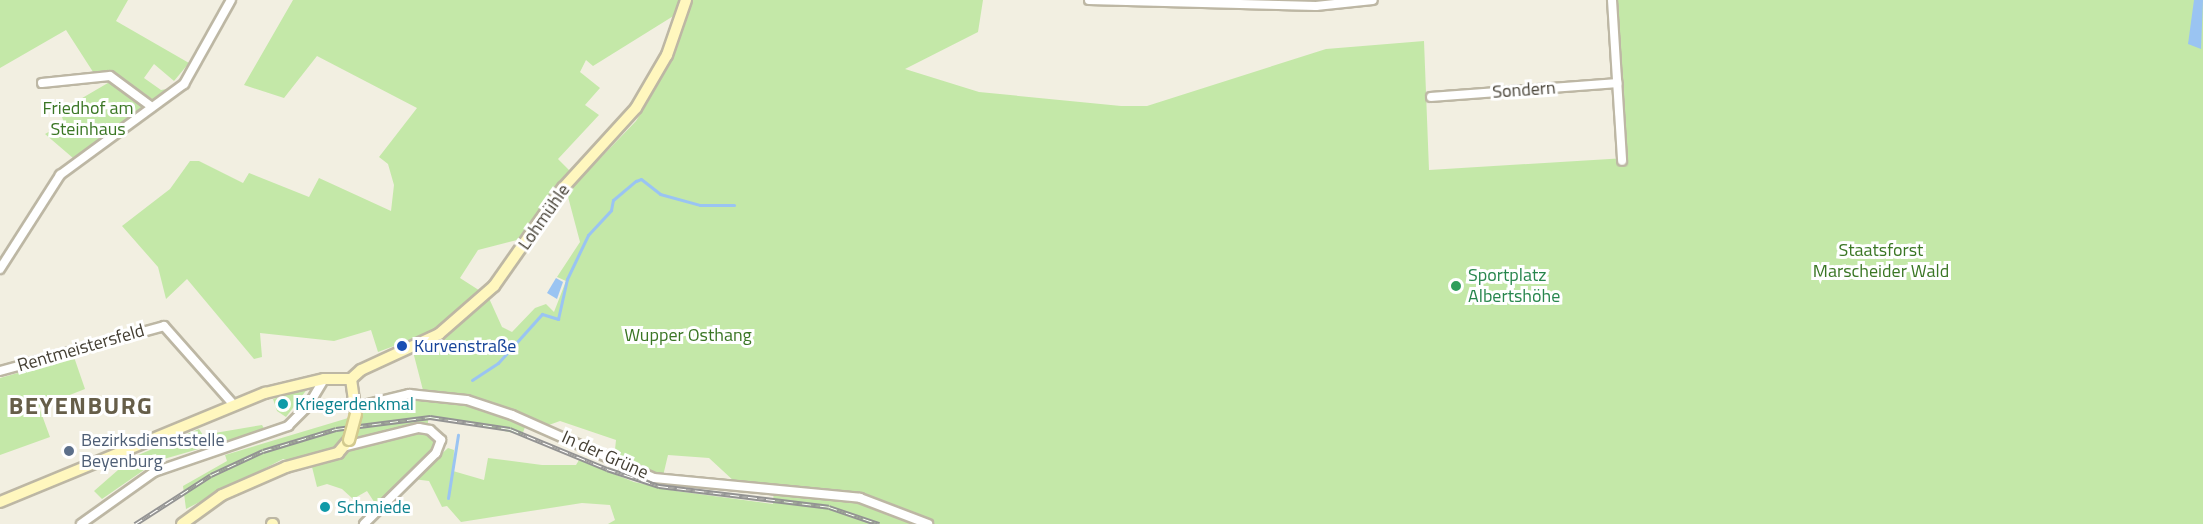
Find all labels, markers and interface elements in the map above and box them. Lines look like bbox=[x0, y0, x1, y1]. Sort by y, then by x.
street label: Sondern bbox=[1492, 77, 1556, 103]
park label: Friedhof am Steinhaus bbox=[42, 98, 134, 140]
street label: Lohmühle bbox=[514, 180, 574, 254]
park label: Staatsforst Marscheider Wald bbox=[1813, 240, 1949, 282]
place label: Sportplatz Albertshöhe bbox=[1468, 265, 1560, 308]
marker: Sportplatz Albertshöhe bbox=[1449, 279, 1463, 293]
street label: Rentmeistersfeld bbox=[15, 320, 147, 376]
park label: Wupper Osthang bbox=[624, 324, 752, 346]
place label: Kurvenstraße bbox=[414, 335, 516, 357]
marker: Kurvenstraße bbox=[395, 339, 409, 353]
district label: BEYENBURG bbox=[9, 392, 153, 420]
place label: Kriegerdenkmal bbox=[295, 393, 414, 415]
marker: Kriegerdenkmal bbox=[276, 397, 290, 411]
street label: In der Grüne bbox=[558, 426, 652, 484]
place label: Bezirksdienststelle Beyenburg bbox=[81, 430, 225, 472]
marker: Bezirksdienststelle Beyenburg bbox=[62, 444, 76, 458]
place label: Schmiede bbox=[337, 496, 411, 518]
marker: Schmiede bbox=[318, 500, 332, 514]

